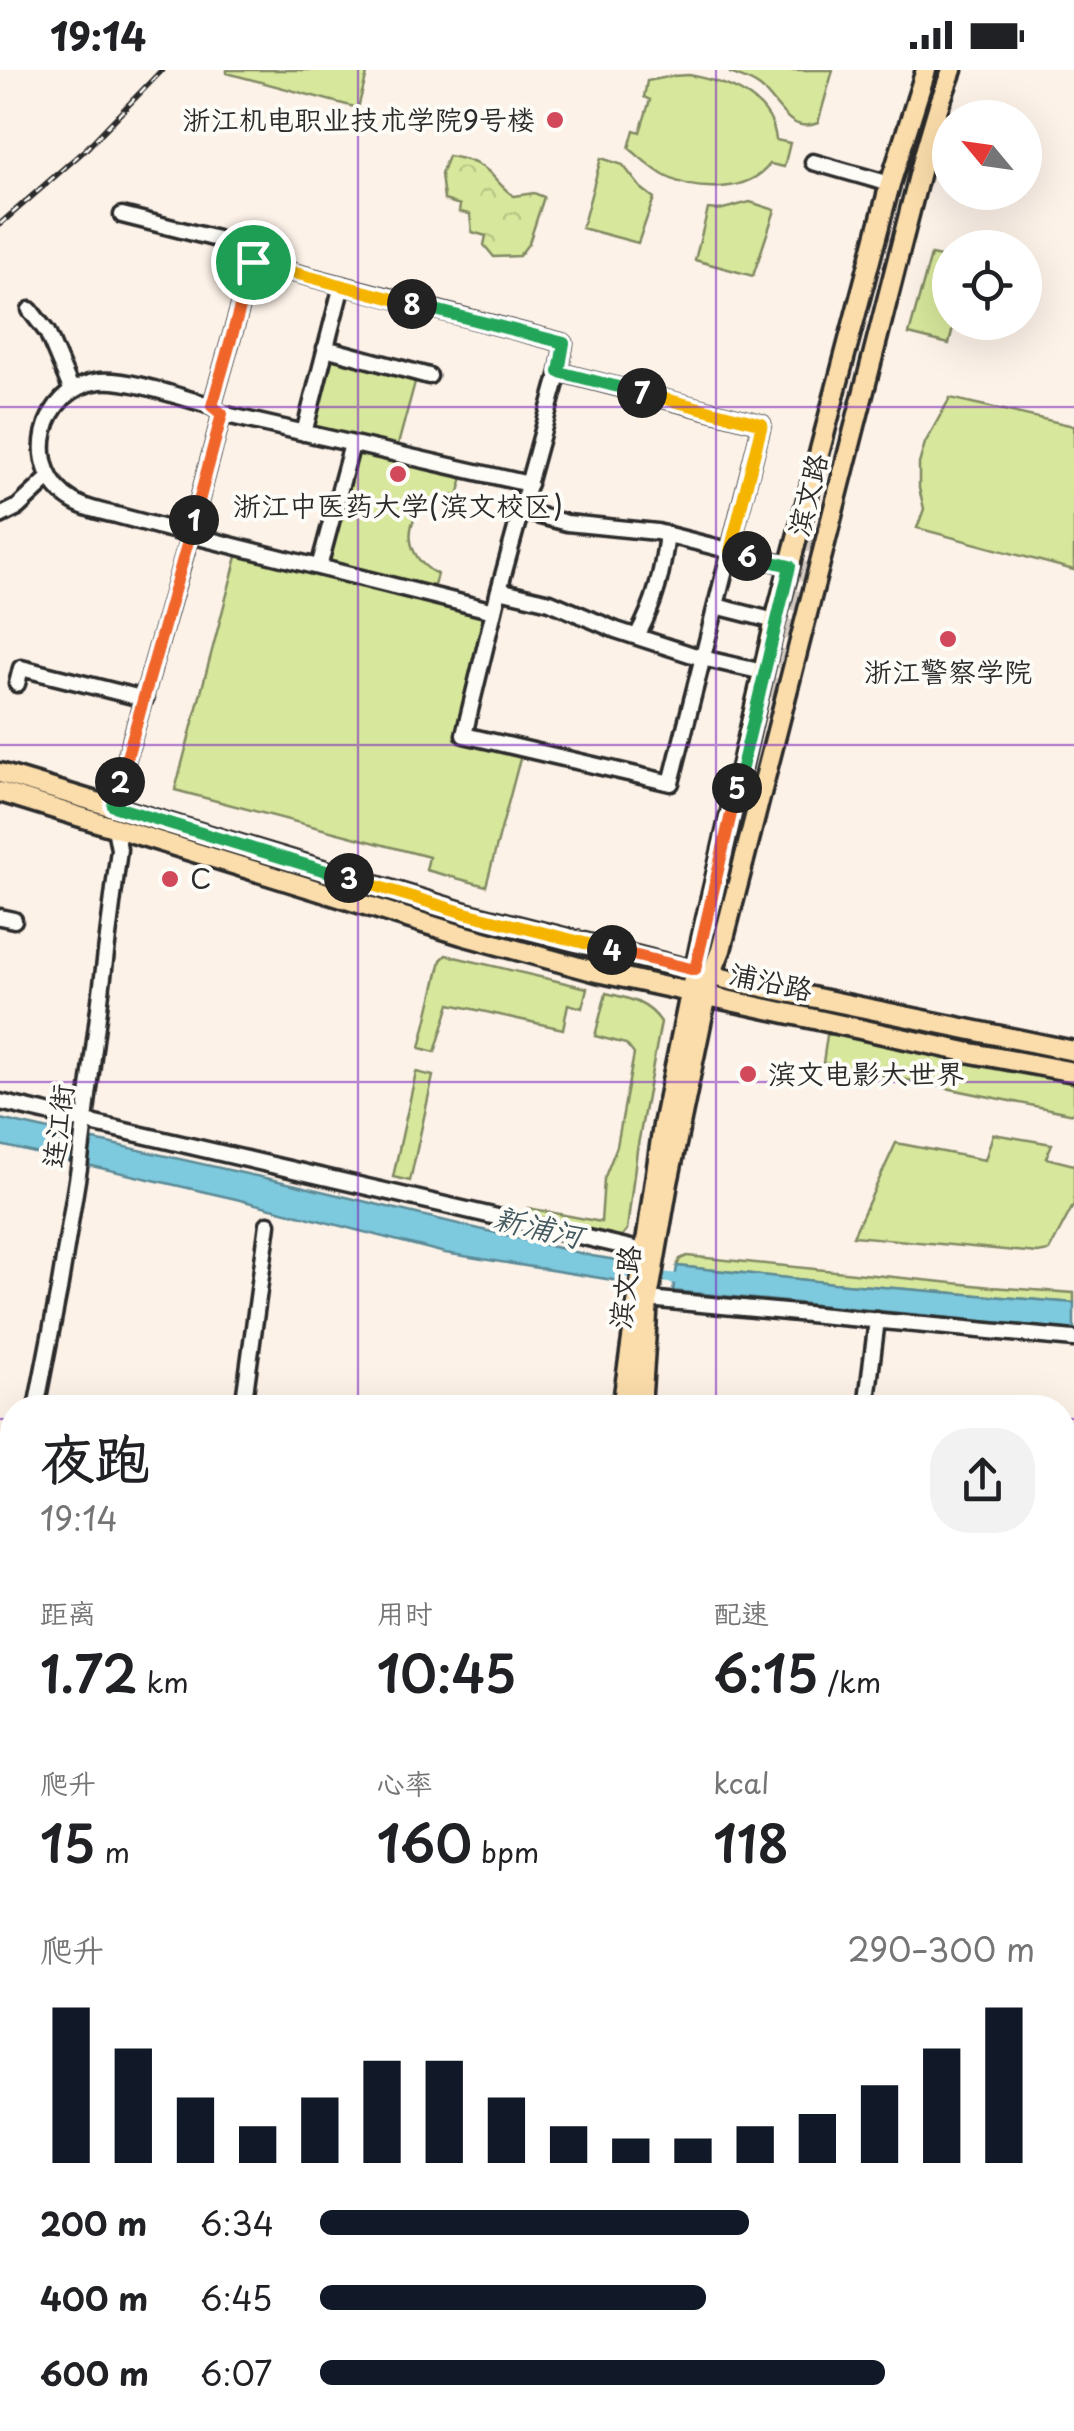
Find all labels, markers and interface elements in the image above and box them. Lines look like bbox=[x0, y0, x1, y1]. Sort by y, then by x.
text: 19:14 bbox=[50, 7, 146, 64]
place label: 浙江机电职业技术学院9号楼 bbox=[183, 97, 535, 140]
north arrow bbox=[932, 100, 1042, 210]
map controls bbox=[932, 100, 1042, 340]
marker: 浙江机电职业技术学院9号楼 bbox=[544, 109, 566, 131]
pin bbox=[211, 220, 296, 305]
button: locate bbox=[932, 230, 1042, 340]
icon: arrive bbox=[226, 235, 281, 290]
pin: 8 bbox=[387, 279, 437, 329]
text: 8 bbox=[403, 282, 421, 325]
pin: 7 bbox=[617, 368, 667, 418]
text: 7 bbox=[634, 371, 650, 414]
street label: 滨文路 bbox=[776, 449, 838, 541]
marker: 浙江中医药大学(滨文校区) bbox=[387, 463, 409, 485]
place label: 浙江中医药大学(滨文校区) bbox=[233, 483, 563, 526]
pin: 1 bbox=[169, 495, 219, 545]
text: 1 bbox=[187, 498, 201, 541]
pin: 6 bbox=[722, 531, 772, 581]
text: 6 bbox=[737, 534, 757, 577]
marker: 浙江警察学院 bbox=[937, 628, 959, 650]
place label: 浙江警察学院 bbox=[864, 649, 1032, 692]
pin: 2 bbox=[95, 757, 145, 807]
text: 2 bbox=[110, 760, 130, 803]
pin: 5 bbox=[712, 763, 762, 813]
text: 5 bbox=[728, 766, 746, 809]
pin: 3 bbox=[324, 853, 374, 903]
place label: C bbox=[190, 856, 212, 899]
text: 3 bbox=[340, 856, 358, 899]
marker: C bbox=[159, 868, 181, 890]
pin: 4 bbox=[587, 925, 637, 975]
text: 4 bbox=[602, 928, 622, 971]
street label: 浦沿路 bbox=[726, 951, 817, 1010]
place label: 滨文电影大世界 bbox=[768, 1051, 964, 1094]
marker: 滨文电影大世界 bbox=[737, 1063, 759, 1085]
street label: 连江街 bbox=[30, 1082, 83, 1170]
water label: 新浦河 bbox=[490, 1194, 592, 1259]
street label: 滨文路 bbox=[597, 1243, 650, 1331]
text: 夜跑 bbox=[40, 1415, 150, 1498]
button: share bbox=[930, 1428, 1035, 1533]
text: 19:14 bbox=[40, 1494, 118, 1542]
text: 距离 bbox=[40, 1591, 96, 1634]
text: 用时 bbox=[377, 1591, 433, 1634]
text: 配速 bbox=[713, 1591, 769, 1634]
text: 1.72 bbox=[40, 1634, 137, 1710]
text: 10:45 bbox=[377, 1634, 517, 1710]
text: 6:15 bbox=[713, 1634, 818, 1710]
text: km bbox=[137, 1660, 189, 1703]
text: /km bbox=[818, 1660, 881, 1703]
text: 爬升 bbox=[40, 1761, 96, 1804]
text: 心率 bbox=[377, 1761, 433, 1804]
text: kcal bbox=[713, 1761, 769, 1804]
text: 15 bbox=[40, 1804, 95, 1880]
text: 160 bbox=[377, 1804, 472, 1880]
text: 118 bbox=[713, 1804, 789, 1880]
text: m bbox=[95, 1830, 130, 1873]
text: bpm bbox=[472, 1830, 539, 1873]
text: 爬升 bbox=[40, 1925, 104, 1973]
text: 290–300 m bbox=[847, 1925, 1035, 1973]
text: 200 m bbox=[40, 2199, 147, 2247]
text: 6:34 bbox=[200, 2199, 274, 2247]
text: 400 m bbox=[40, 2274, 148, 2322]
text: 6:45 bbox=[200, 2274, 272, 2322]
text: 600 m bbox=[40, 2349, 149, 2397]
text: 6:07 bbox=[200, 2349, 272, 2397]

